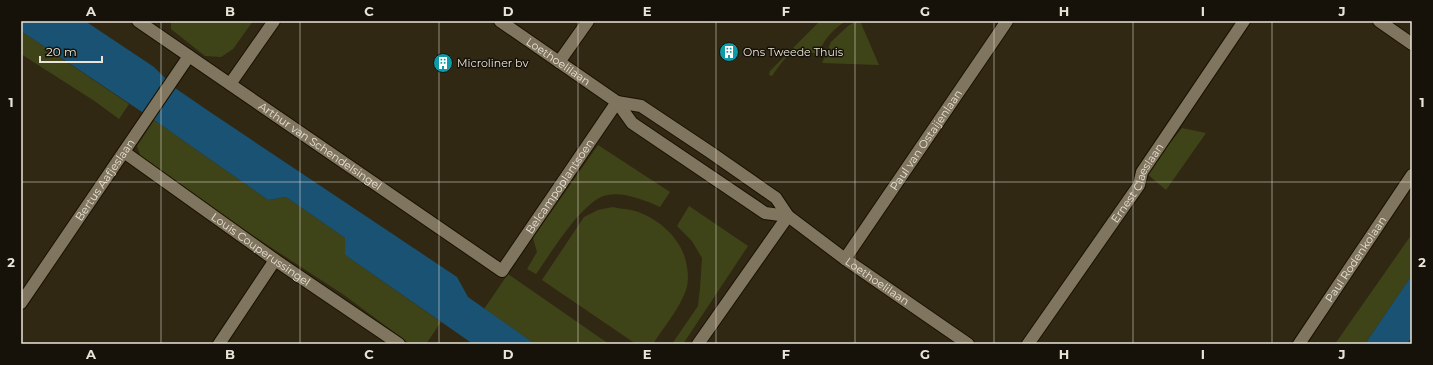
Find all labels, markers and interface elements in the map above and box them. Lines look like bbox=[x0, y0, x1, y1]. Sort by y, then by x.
text: A bbox=[85, 3, 97, 19]
text: B bbox=[225, 3, 235, 19]
text: C bbox=[364, 3, 374, 19]
text: D bbox=[503, 3, 514, 19]
text: E bbox=[643, 3, 652, 19]
text: F bbox=[782, 3, 790, 19]
text: G bbox=[920, 3, 930, 19]
text: H bbox=[1059, 3, 1069, 19]
text: I bbox=[1201, 3, 1205, 19]
text: J bbox=[1337, 3, 1346, 19]
street label: Loethoelilaan bbox=[524, 34, 593, 88]
scale bar bbox=[40, 38, 102, 64]
building icon: Ons Tweede Thuis bbox=[718, 41, 740, 63]
text: 20 m bbox=[46, 44, 77, 59]
place label: Ons Tweede Thuis bbox=[743, 45, 844, 59]
building icon: Microliner bv bbox=[432, 52, 454, 74]
place label: Microliner bv bbox=[457, 56, 528, 70]
street label: Paul van Ostaijenlaan bbox=[887, 87, 965, 193]
text: 1 bbox=[8, 94, 14, 110]
text: 1 bbox=[1419, 94, 1425, 110]
street label: Arthur van Schendelsingel bbox=[256, 99, 384, 193]
street label: Bertus Aafjeslaan bbox=[72, 136, 138, 224]
street label: Belcampoplantsoen bbox=[522, 136, 597, 237]
street label: Ernest Claeslaan bbox=[1108, 140, 1166, 226]
street label: Louis Couperussingel bbox=[209, 210, 313, 289]
street label: Paul Rodenkolaan bbox=[1322, 214, 1389, 305]
text: 2 bbox=[7, 254, 15, 270]
street label: Loethoelilaan bbox=[843, 254, 912, 308]
text: 2 bbox=[1418, 254, 1426, 270]
text: A bbox=[85, 346, 97, 362]
text: B bbox=[225, 346, 235, 362]
text: C bbox=[364, 346, 374, 362]
text: D bbox=[503, 346, 514, 362]
text: E bbox=[643, 346, 652, 362]
text: F bbox=[782, 346, 790, 362]
text: G bbox=[920, 346, 930, 362]
text: H bbox=[1059, 346, 1069, 362]
text: I bbox=[1201, 346, 1205, 362]
text: J bbox=[1337, 346, 1346, 362]

